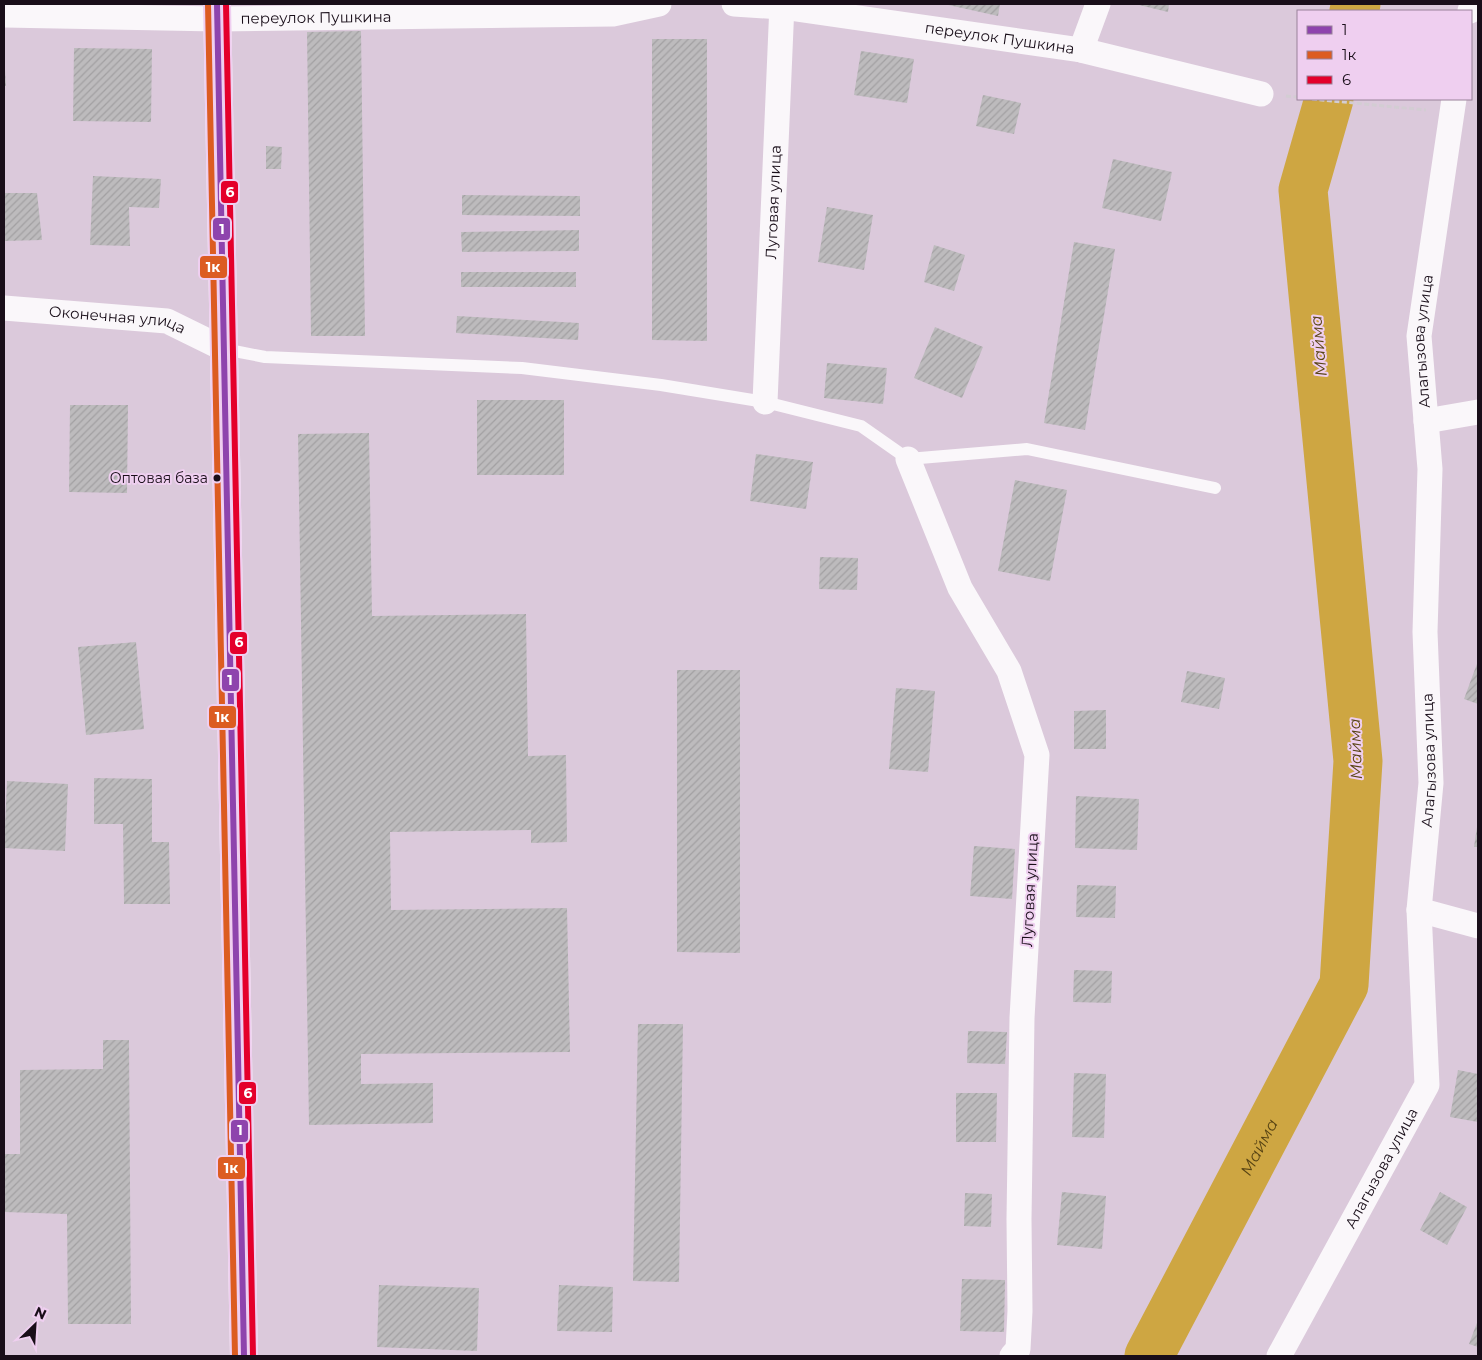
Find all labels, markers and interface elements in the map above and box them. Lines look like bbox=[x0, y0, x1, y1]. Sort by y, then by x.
street label: переулок Пушкина bbox=[240, 7, 392, 28]
legend bbox=[1297, 10, 1472, 100]
street label: переулок Пушкина bbox=[924, 18, 1076, 58]
text: 1 bbox=[1342, 20, 1347, 39]
text: 1к bbox=[1342, 45, 1356, 64]
text: 6 bbox=[1342, 70, 1351, 89]
street label: Луговая улица bbox=[761, 145, 785, 260]
line badge: 6 bbox=[220, 180, 239, 204]
text: 6 bbox=[226, 183, 235, 201]
line badge: 1 bbox=[212, 217, 231, 241]
text: 1 bbox=[219, 220, 225, 238]
line badge: 1к bbox=[199, 255, 228, 279]
text: 1к bbox=[206, 258, 220, 276]
street label: Алагызова улица bbox=[1409, 273, 1437, 409]
street label: Оконечная улица bbox=[48, 302, 189, 338]
water label: Майма bbox=[1306, 315, 1331, 377]
place label: Оптовая база bbox=[110, 469, 208, 487]
marker: Оптовая база bbox=[212, 473, 222, 483]
line badge: 6 bbox=[229, 631, 248, 655]
text: 6 bbox=[235, 633, 244, 651]
line badge: 1 bbox=[221, 668, 240, 692]
text: 1 bbox=[227, 671, 233, 689]
street label: Алагызова улица bbox=[1417, 693, 1440, 828]
line badge: 1к bbox=[208, 705, 237, 729]
text: 1к bbox=[215, 708, 229, 726]
water label: Майма bbox=[1345, 718, 1366, 780]
street label: Луговая улица bbox=[1017, 832, 1042, 947]
line badge: 6 bbox=[238, 1081, 257, 1105]
text: 6 bbox=[244, 1084, 253, 1102]
street label: Алагызова улица bbox=[1341, 1104, 1422, 1232]
water label: Майма bbox=[1237, 1116, 1282, 1179]
line badge: 1 bbox=[230, 1119, 249, 1143]
text: 1 bbox=[237, 1121, 243, 1139]
line badge: 1к bbox=[217, 1156, 246, 1180]
text: 1к bbox=[224, 1159, 238, 1177]
north arrow bbox=[10, 1300, 60, 1350]
text: N bbox=[32, 1303, 49, 1324]

